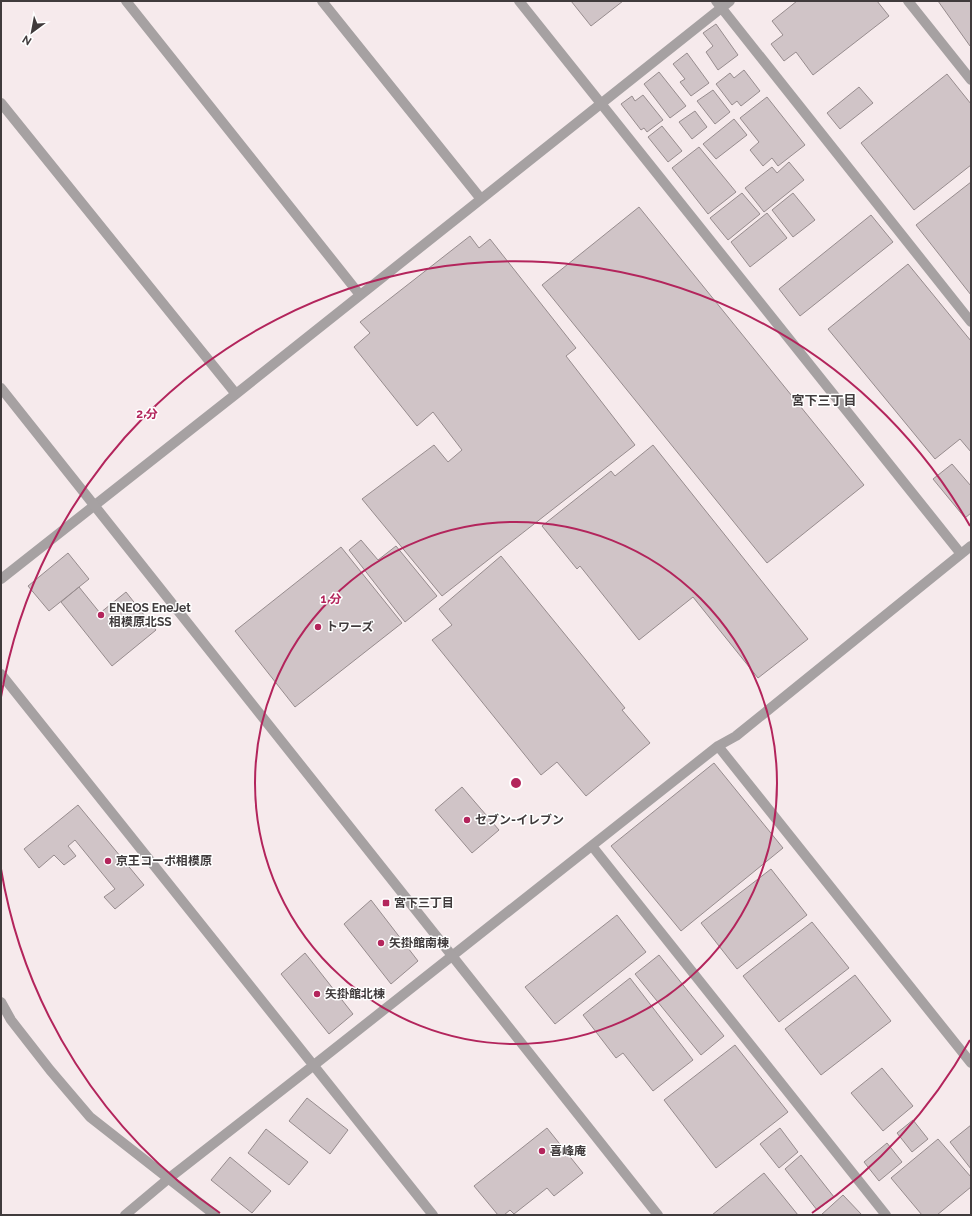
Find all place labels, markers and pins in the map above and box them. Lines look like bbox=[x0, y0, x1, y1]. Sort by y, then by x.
place label: ENEOS EneJet 相模原北SS bbox=[109, 601, 191, 629]
marker: ENEOS EneJet 相模原北SS bbox=[96, 610, 106, 620]
place label: トワーズ bbox=[326, 620, 373, 634]
marker: トワーズ bbox=[313, 622, 323, 632]
centre of rings bbox=[509, 776, 523, 790]
place label: セブン-イレブン bbox=[475, 813, 564, 827]
marker: セブン-イレブン bbox=[462, 815, 472, 825]
place label: 京王コーポ相模原 bbox=[116, 854, 212, 868]
marker: 京王コーポ相模原 bbox=[103, 856, 113, 866]
place label: 宮下三丁目 bbox=[394, 896, 454, 910]
marker: 宮下三丁目 bbox=[381, 898, 391, 908]
place label: 矢掛館南棟 bbox=[389, 936, 449, 950]
marker: 矢掛館南棟 bbox=[376, 938, 386, 948]
place label: 矢掛館北棟 bbox=[325, 987, 385, 1001]
marker: 矢掛館北棟 bbox=[312, 989, 322, 999]
place label: 喜峰庵 bbox=[550, 1144, 586, 1158]
marker: 喜峰庵 bbox=[537, 1146, 547, 1156]

